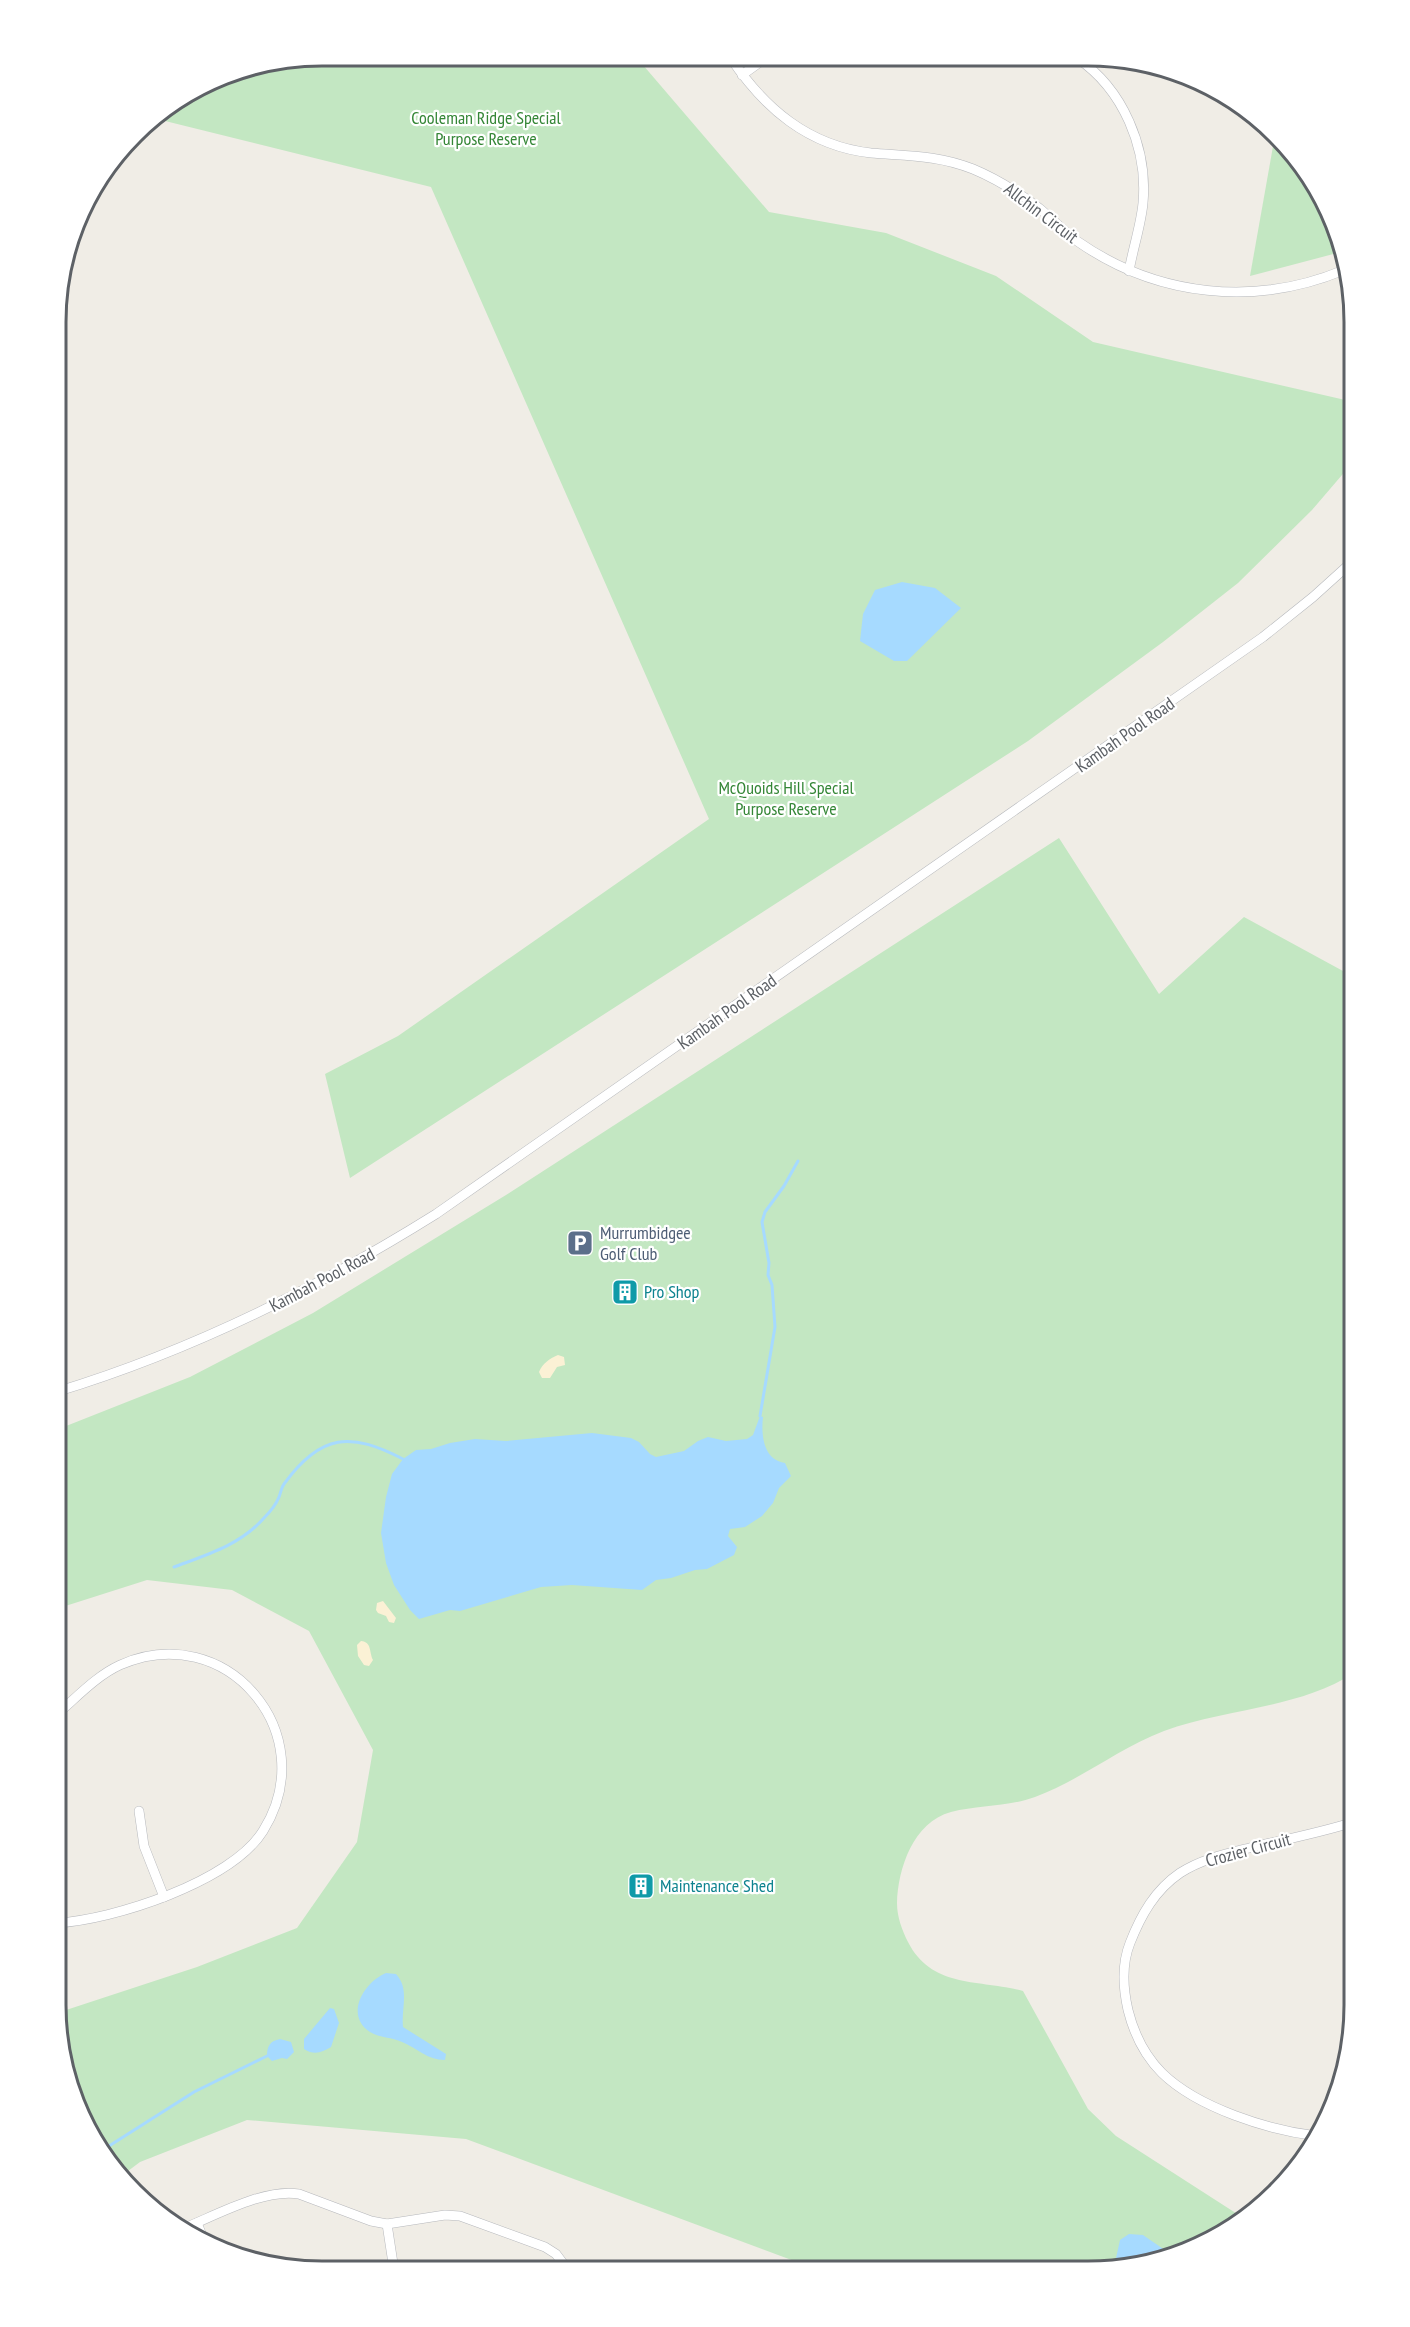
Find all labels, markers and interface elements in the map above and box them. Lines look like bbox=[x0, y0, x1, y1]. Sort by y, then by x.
park label: Cooleman Ridge Special Purpose Reserve bbox=[411, 106, 562, 150]
street label: Allchin Circuit bbox=[1000, 177, 1083, 248]
street label: Kambah Pool Road bbox=[1071, 692, 1179, 777]
park label: McQuoids Hill Special Purpose Reserve bbox=[718, 776, 854, 820]
street label: Kambah Pool Road bbox=[673, 969, 781, 1054]
place label: Murrumbidgee Golf Club bbox=[600, 1221, 691, 1265]
parking icon: Murrumbidgee Golf Club bbox=[565, 1228, 595, 1258]
street label: Kambah Pool Road bbox=[265, 1242, 378, 1317]
building icon: Pro Shop bbox=[610, 1277, 640, 1307]
place label: Pro Shop bbox=[644, 1280, 700, 1303]
street label: Crozier Circuit bbox=[1203, 1827, 1293, 1872]
building icon: Maintenance Shed bbox=[626, 1871, 656, 1901]
place label: Maintenance Shed bbox=[660, 1874, 774, 1897]

